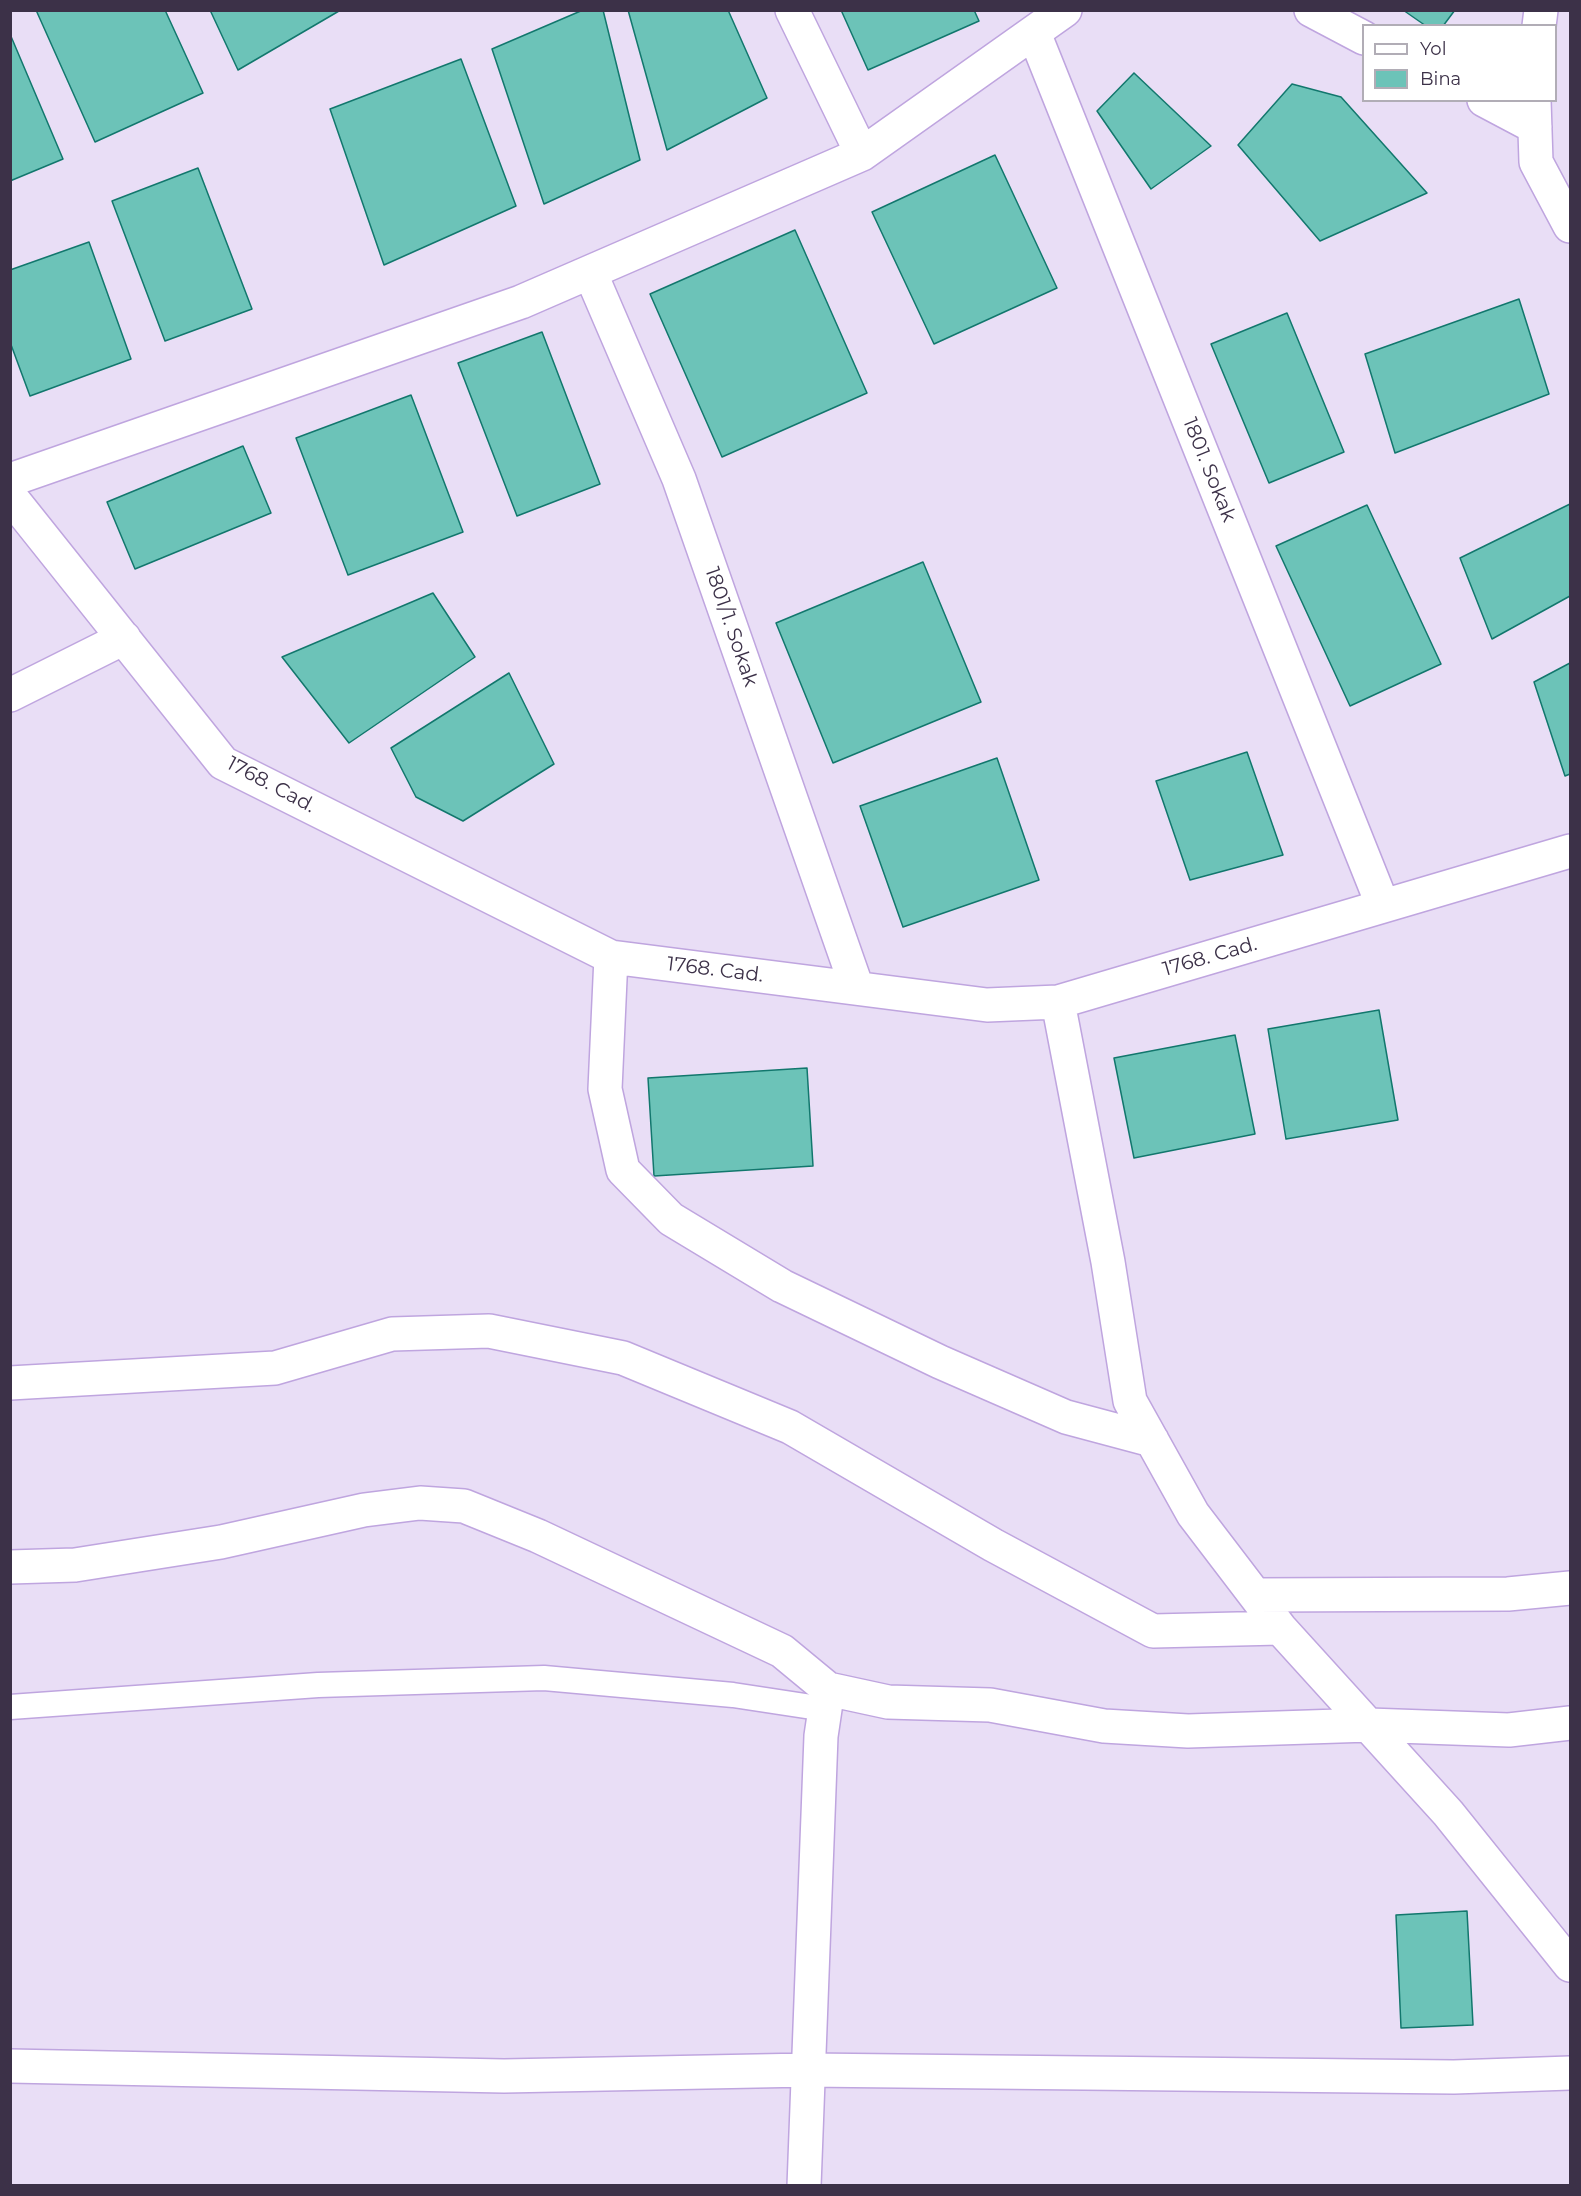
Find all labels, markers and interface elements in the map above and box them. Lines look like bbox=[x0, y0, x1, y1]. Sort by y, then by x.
legend bbox=[1362, 24, 1557, 102]
text: Yol bbox=[1420, 38, 1446, 60]
text: Bina bbox=[1420, 68, 1461, 90]
street label: 1801. Sokak bbox=[1177, 414, 1241, 526]
street label: 1801/1. Sokak bbox=[699, 564, 763, 690]
street label: 1768. Cad. bbox=[223, 752, 319, 818]
street label: 1768. Cad. bbox=[1160, 932, 1260, 982]
street label: 1768. Cad. bbox=[665, 952, 765, 988]

